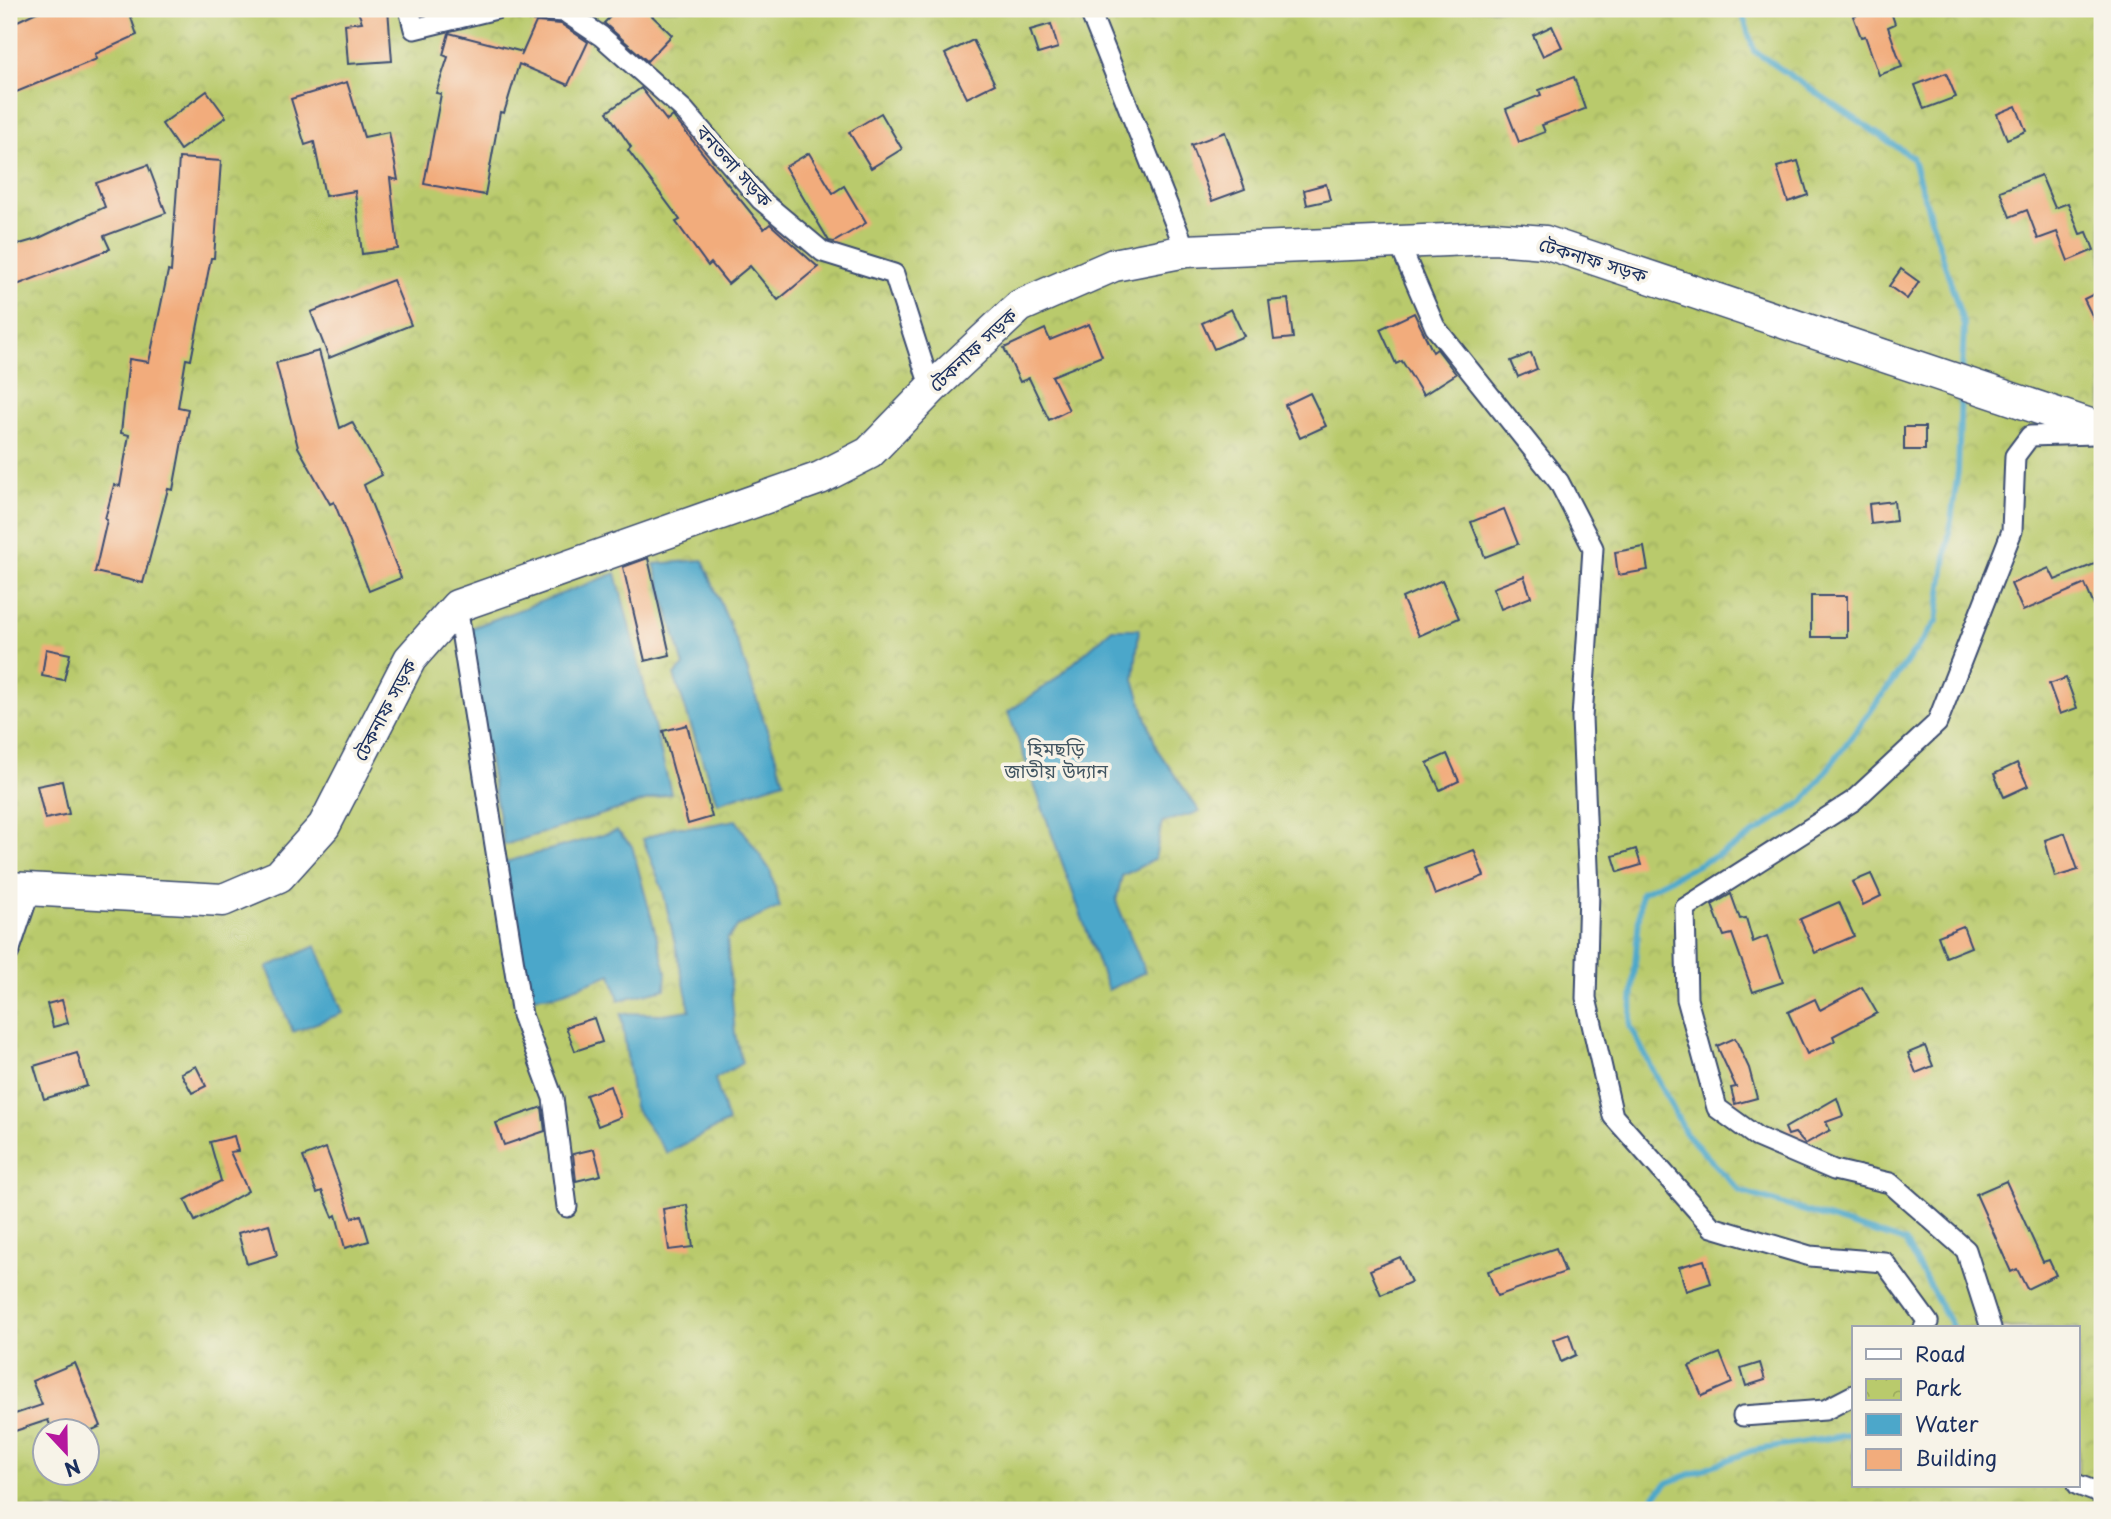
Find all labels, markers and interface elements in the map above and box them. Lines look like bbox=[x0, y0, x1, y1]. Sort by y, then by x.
street label: বনতলা সড়ক bbox=[690, 117, 780, 213]
street label: টেকনাফ সড়ক bbox=[1536, 229, 1651, 289]
street label: টেকনাফ সড়ক bbox=[922, 300, 1023, 398]
street label: টেকনাফ সড়ক bbox=[346, 653, 423, 765]
park label: হিমছড়ি জাতীয় উদ্যান bbox=[1003, 734, 1108, 784]
legend bbox=[1852, 1326, 2080, 1488]
text: Road bbox=[1915, 1337, 1966, 1369]
text: Park bbox=[1915, 1371, 1962, 1403]
text: Water bbox=[1915, 1407, 1979, 1439]
north arrow bbox=[32, 1418, 102, 1488]
text: Building bbox=[1915, 1441, 1997, 1473]
text: N bbox=[61, 1453, 85, 1484]

